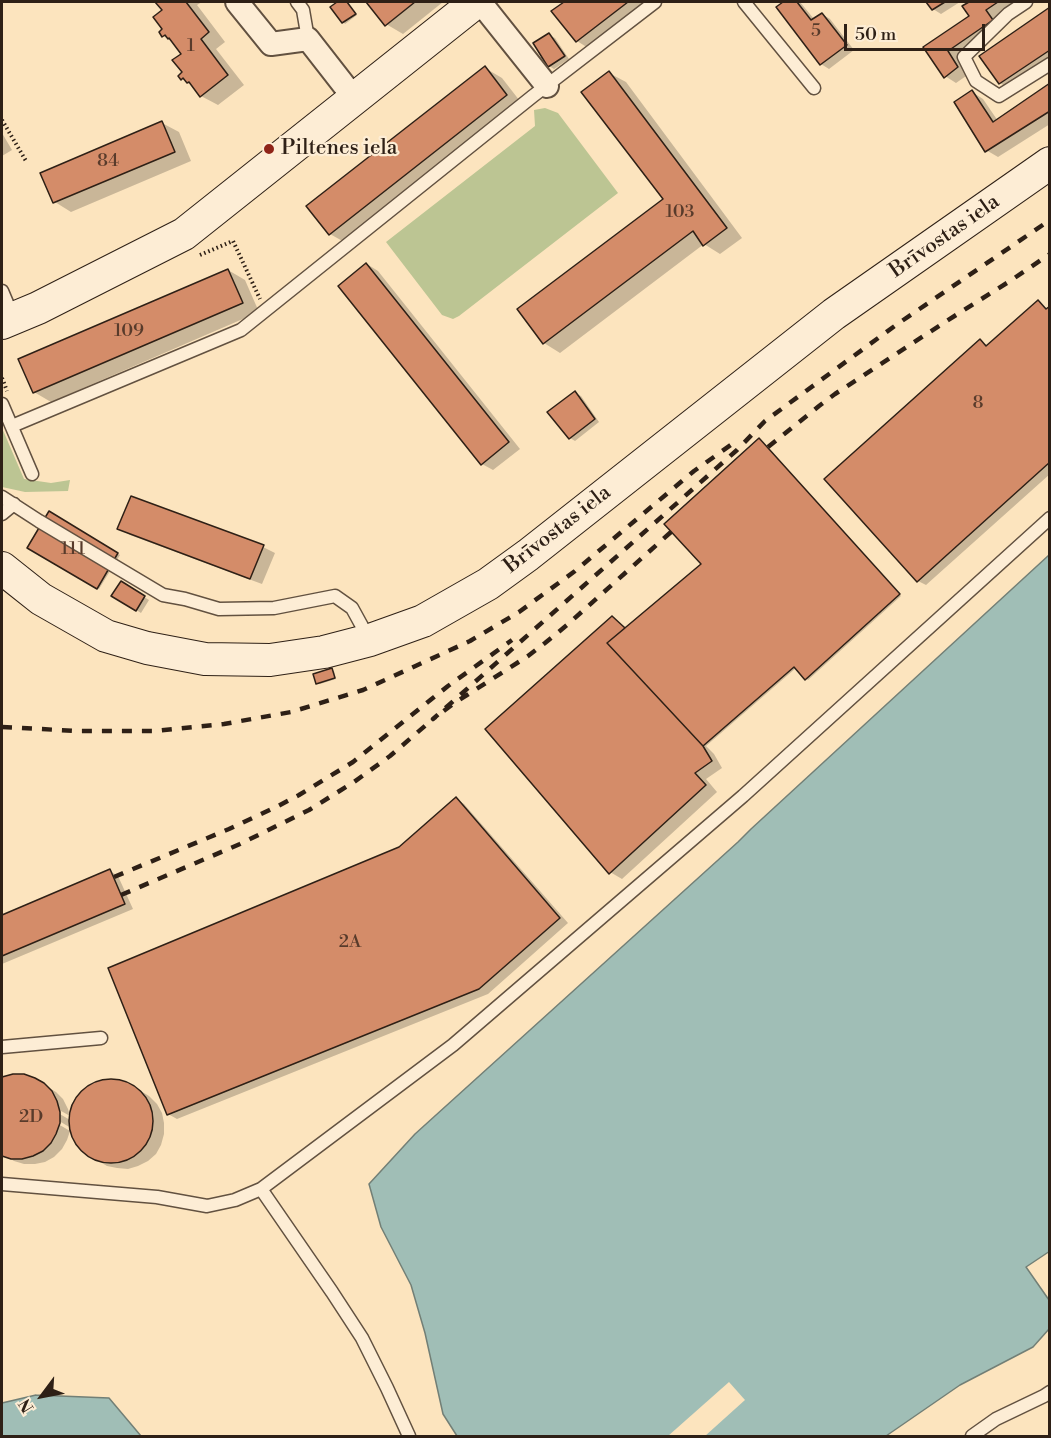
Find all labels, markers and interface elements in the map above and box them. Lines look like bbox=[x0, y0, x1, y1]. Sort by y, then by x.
scale bar bbox=[847, 12, 988, 50]
house number: 5 bbox=[811, 21, 821, 43]
text: 50 m bbox=[855, 23, 896, 46]
house number: 1 bbox=[187, 36, 195, 58]
place label: Piltenes iela bbox=[281, 136, 397, 162]
marker: Piltenes iela bbox=[262, 142, 276, 156]
house number: 84 bbox=[97, 151, 119, 173]
street label: Brīvostas iela bbox=[885, 190, 1005, 284]
house number: 103 bbox=[665, 202, 695, 224]
house number: 109 bbox=[114, 321, 144, 343]
house number: 8 bbox=[972, 393, 984, 415]
street label: Brīvostas iela bbox=[500, 480, 616, 580]
house number: 111 bbox=[61, 539, 85, 561]
house number: 2A bbox=[339, 932, 361, 954]
house number: 2D bbox=[19, 1107, 43, 1129]
north arrow bbox=[12, 1366, 72, 1426]
text: N bbox=[15, 1395, 39, 1416]

